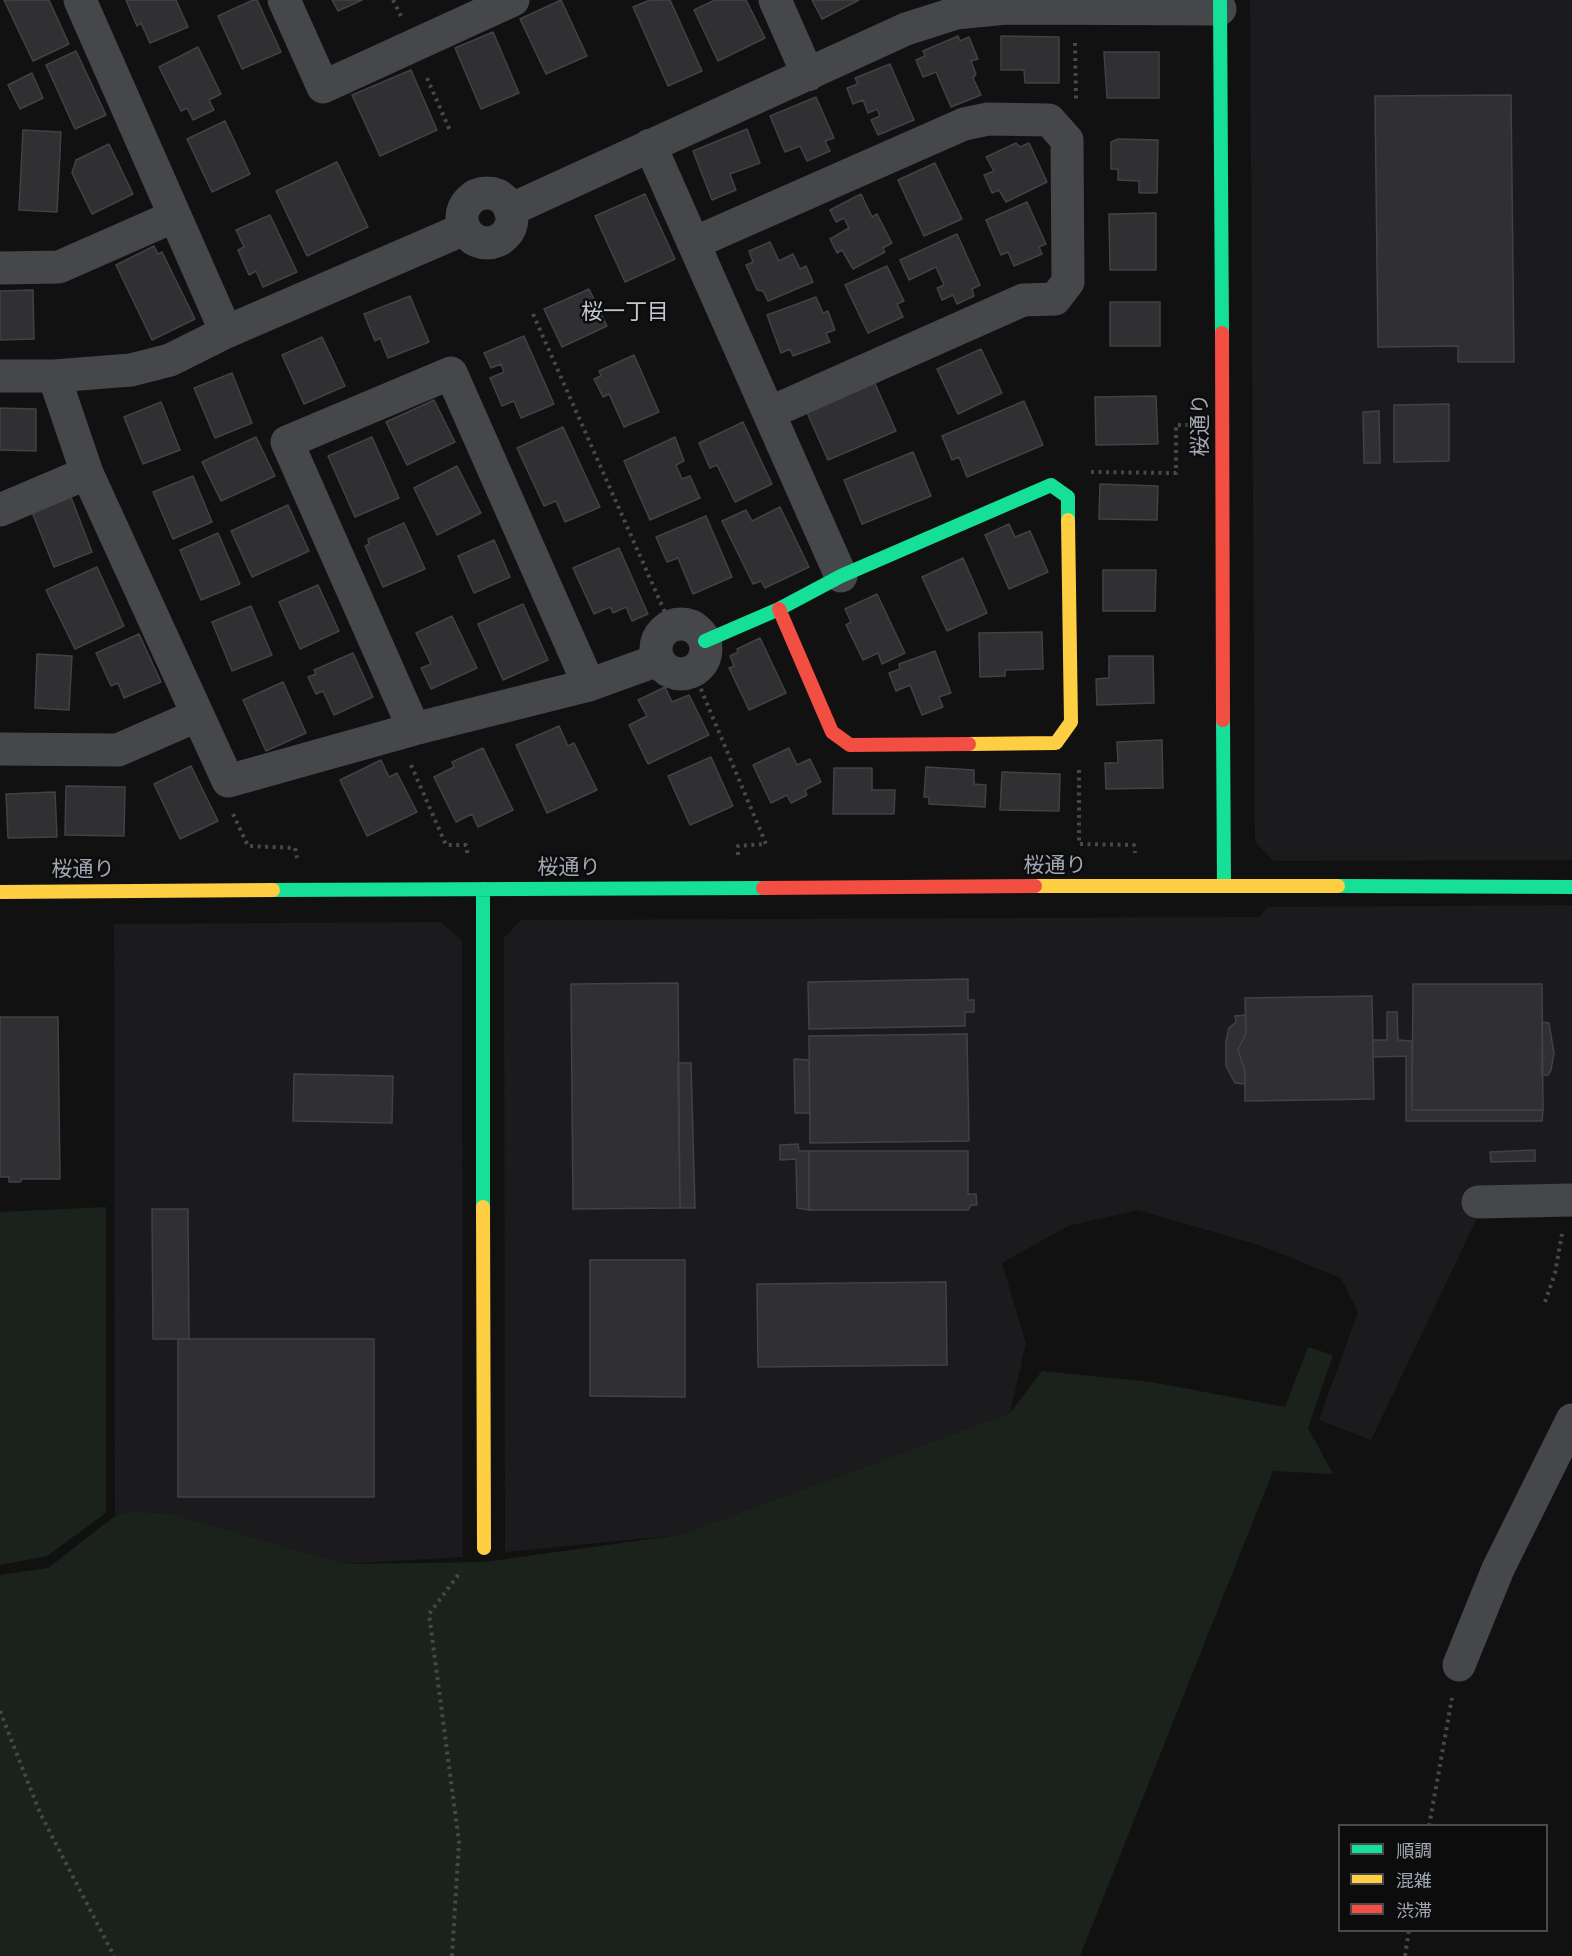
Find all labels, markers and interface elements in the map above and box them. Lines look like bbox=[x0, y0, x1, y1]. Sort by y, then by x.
district label: 桜一丁目 bbox=[581, 300, 669, 326]
street label: 桜通り bbox=[1188, 394, 1214, 456]
street label: 桜通り bbox=[1024, 853, 1086, 879]
street label: 桜通り bbox=[538, 855, 600, 881]
street label: 桜通り bbox=[52, 857, 114, 883]
legend bbox=[1338, 1824, 1548, 1932]
text: 順調 bbox=[1396, 1841, 1432, 1861]
text: 混雑 bbox=[1396, 1871, 1432, 1891]
text: 渋滞 bbox=[1396, 1901, 1432, 1921]

